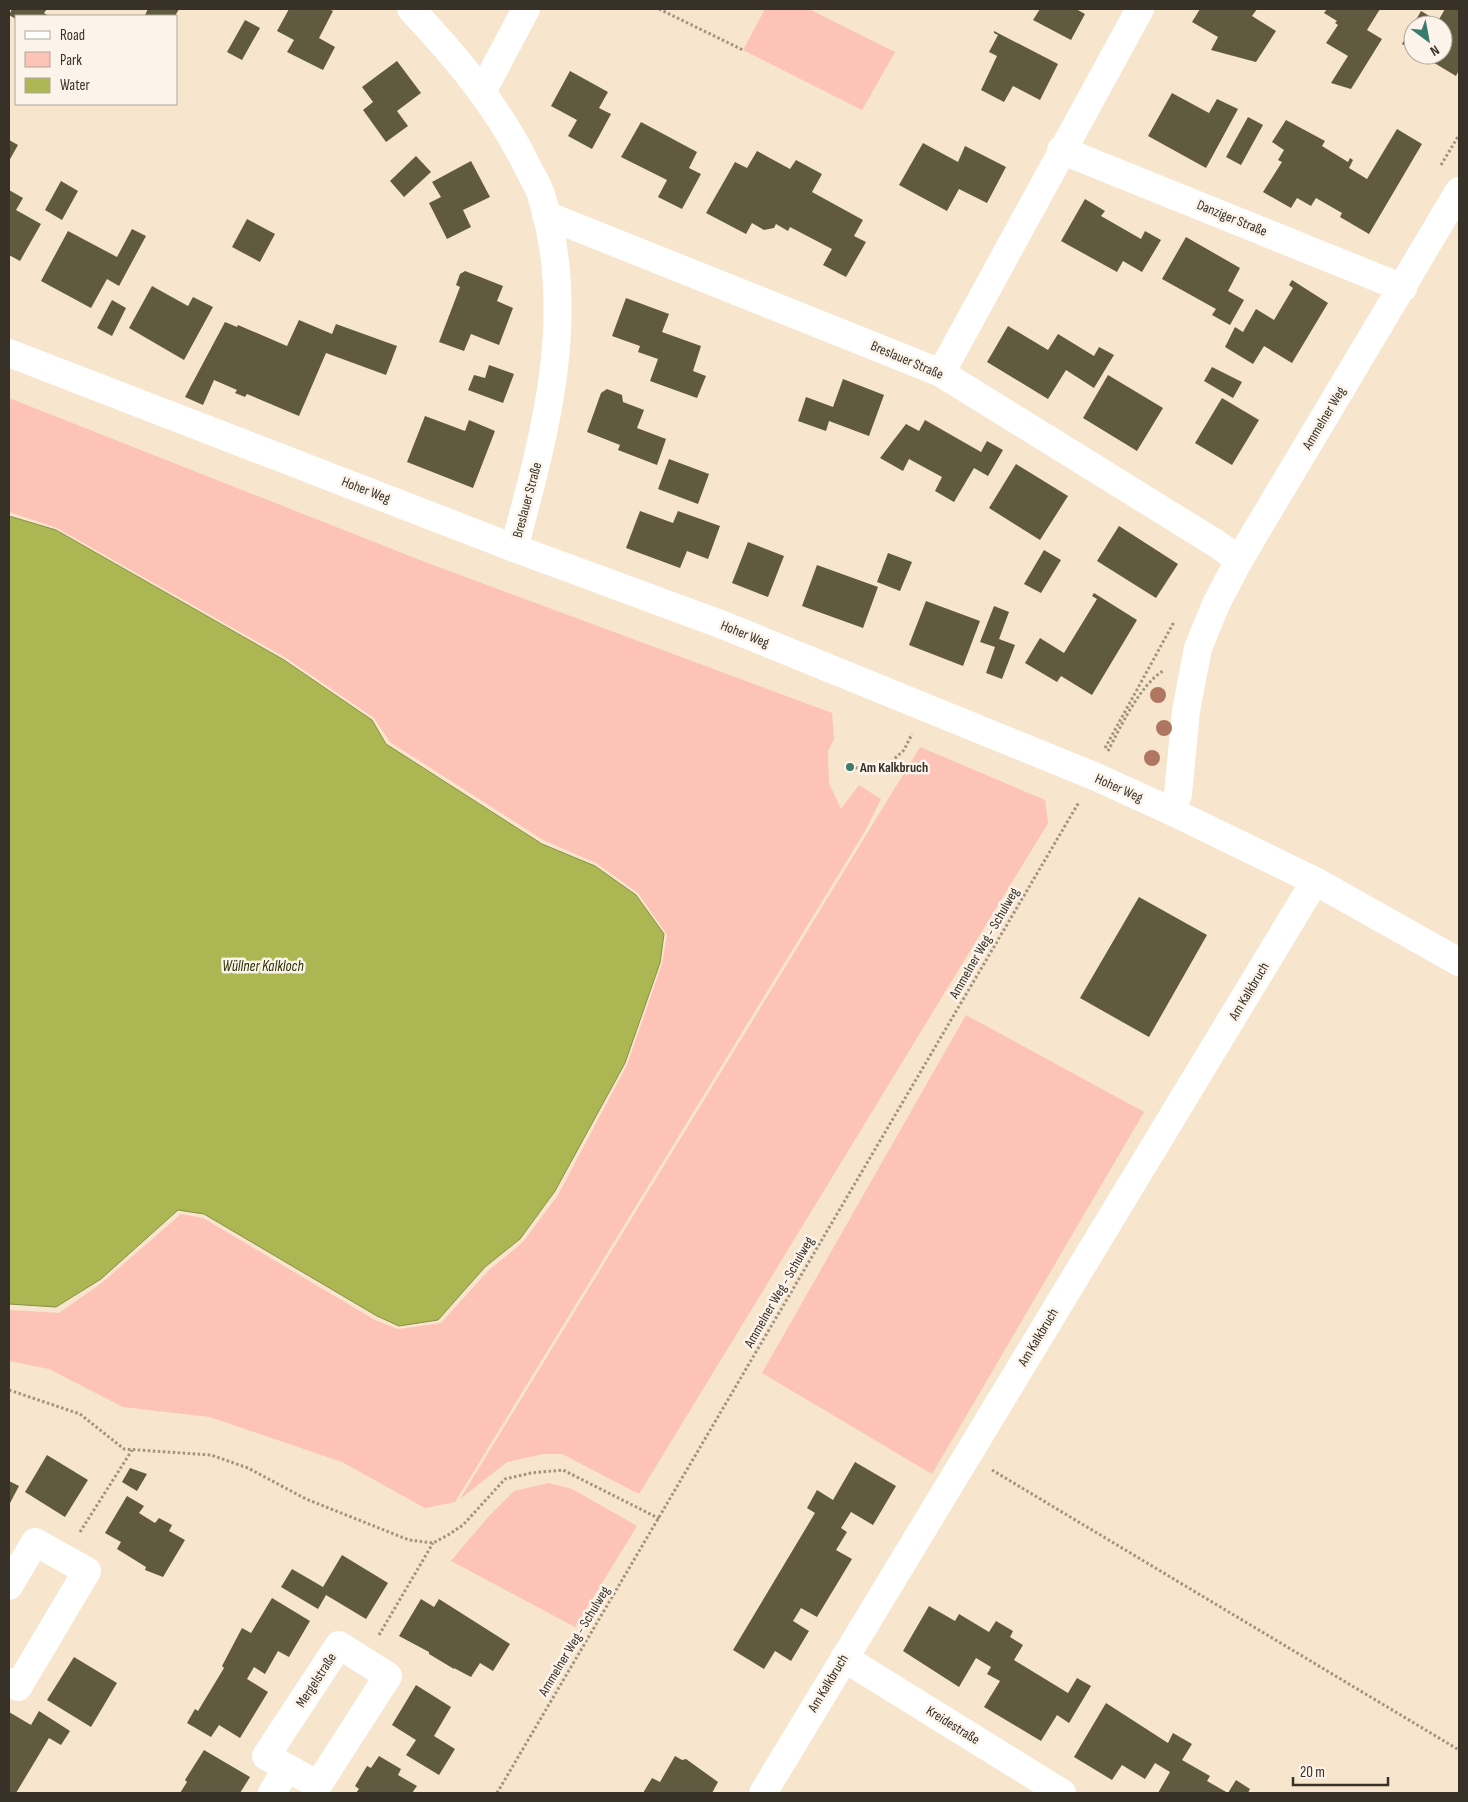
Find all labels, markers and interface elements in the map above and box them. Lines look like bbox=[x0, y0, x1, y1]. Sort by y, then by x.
legend bbox=[15, 15, 178, 105]
north arrow bbox=[1403, 15, 1453, 65]
text: Road bbox=[60, 26, 85, 45]
text: N bbox=[1427, 41, 1442, 60]
text: Park bbox=[60, 51, 82, 70]
text: Water bbox=[60, 76, 91, 95]
street label: Danziger Straße bbox=[1194, 196, 1270, 240]
street label: Breslauer Straße bbox=[868, 337, 946, 383]
street label: Ammelner Weg bbox=[1298, 383, 1350, 453]
street label: Breslauer Straße bbox=[509, 460, 545, 540]
street label: Hoher Weg bbox=[339, 473, 393, 507]
street label: Hoher Weg bbox=[718, 617, 772, 652]
place label: Am Kalkbruch bbox=[859, 759, 928, 776]
marker: Am Kalkbruch bbox=[844, 761, 856, 773]
street label: Hoher Weg bbox=[1092, 770, 1146, 806]
street label: Ammelner Weg - Schulweg bbox=[945, 884, 1023, 1002]
water label: Wüllner Kalkloch bbox=[222, 957, 304, 976]
street label: Am Kalkbruch bbox=[1225, 959, 1273, 1024]
street label: Ammelner Weg - Schulweg bbox=[740, 1233, 818, 1351]
street label: Am Kalkbruch bbox=[1014, 1305, 1062, 1370]
street label: Ammelner Weg - Schulweg bbox=[534, 1583, 614, 1700]
street label: Mergelstraße bbox=[292, 1650, 340, 1710]
street label: Am Kalkbruch bbox=[804, 1651, 852, 1716]
street label: Kreidestraße bbox=[923, 1702, 983, 1748]
scale bar bbox=[1293, 1754, 1388, 1786]
text: 20 m bbox=[1300, 1763, 1325, 1782]

